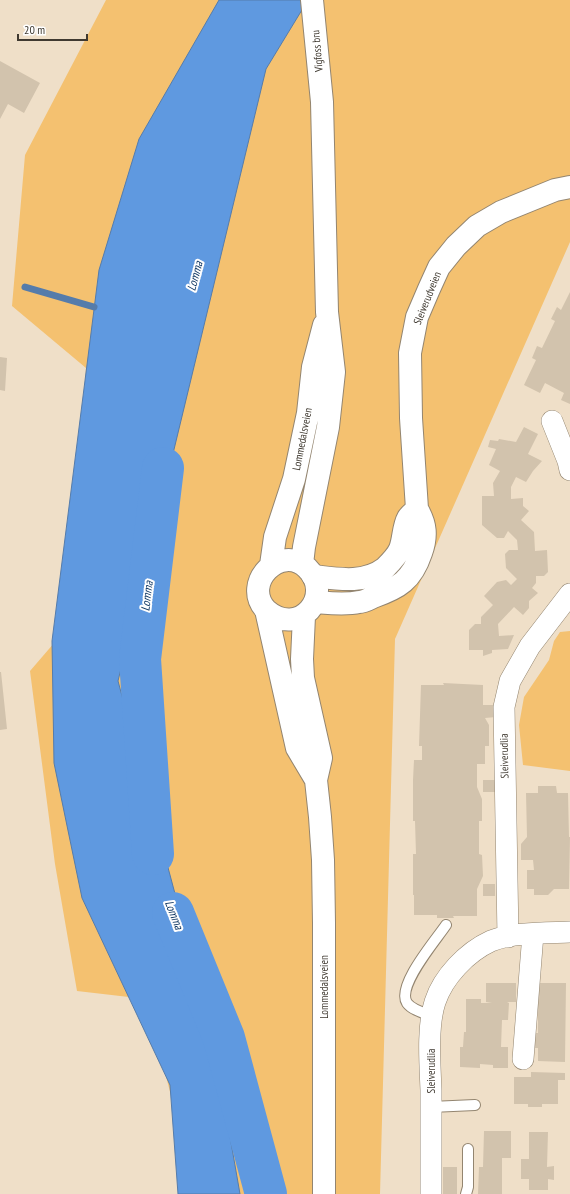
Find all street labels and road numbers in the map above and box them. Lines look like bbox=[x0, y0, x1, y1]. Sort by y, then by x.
street label: Vigfoss bru bbox=[308, 29, 326, 74]
street label: Sleiverudveien bbox=[410, 269, 444, 327]
street label: Lommedalsveien bbox=[289, 406, 315, 472]
street label: Sleiverudlia bbox=[497, 733, 511, 779]
street label: Lommedalsveien bbox=[317, 955, 331, 1019]
street label: Sleiverudlia bbox=[424, 1049, 438, 1093]

